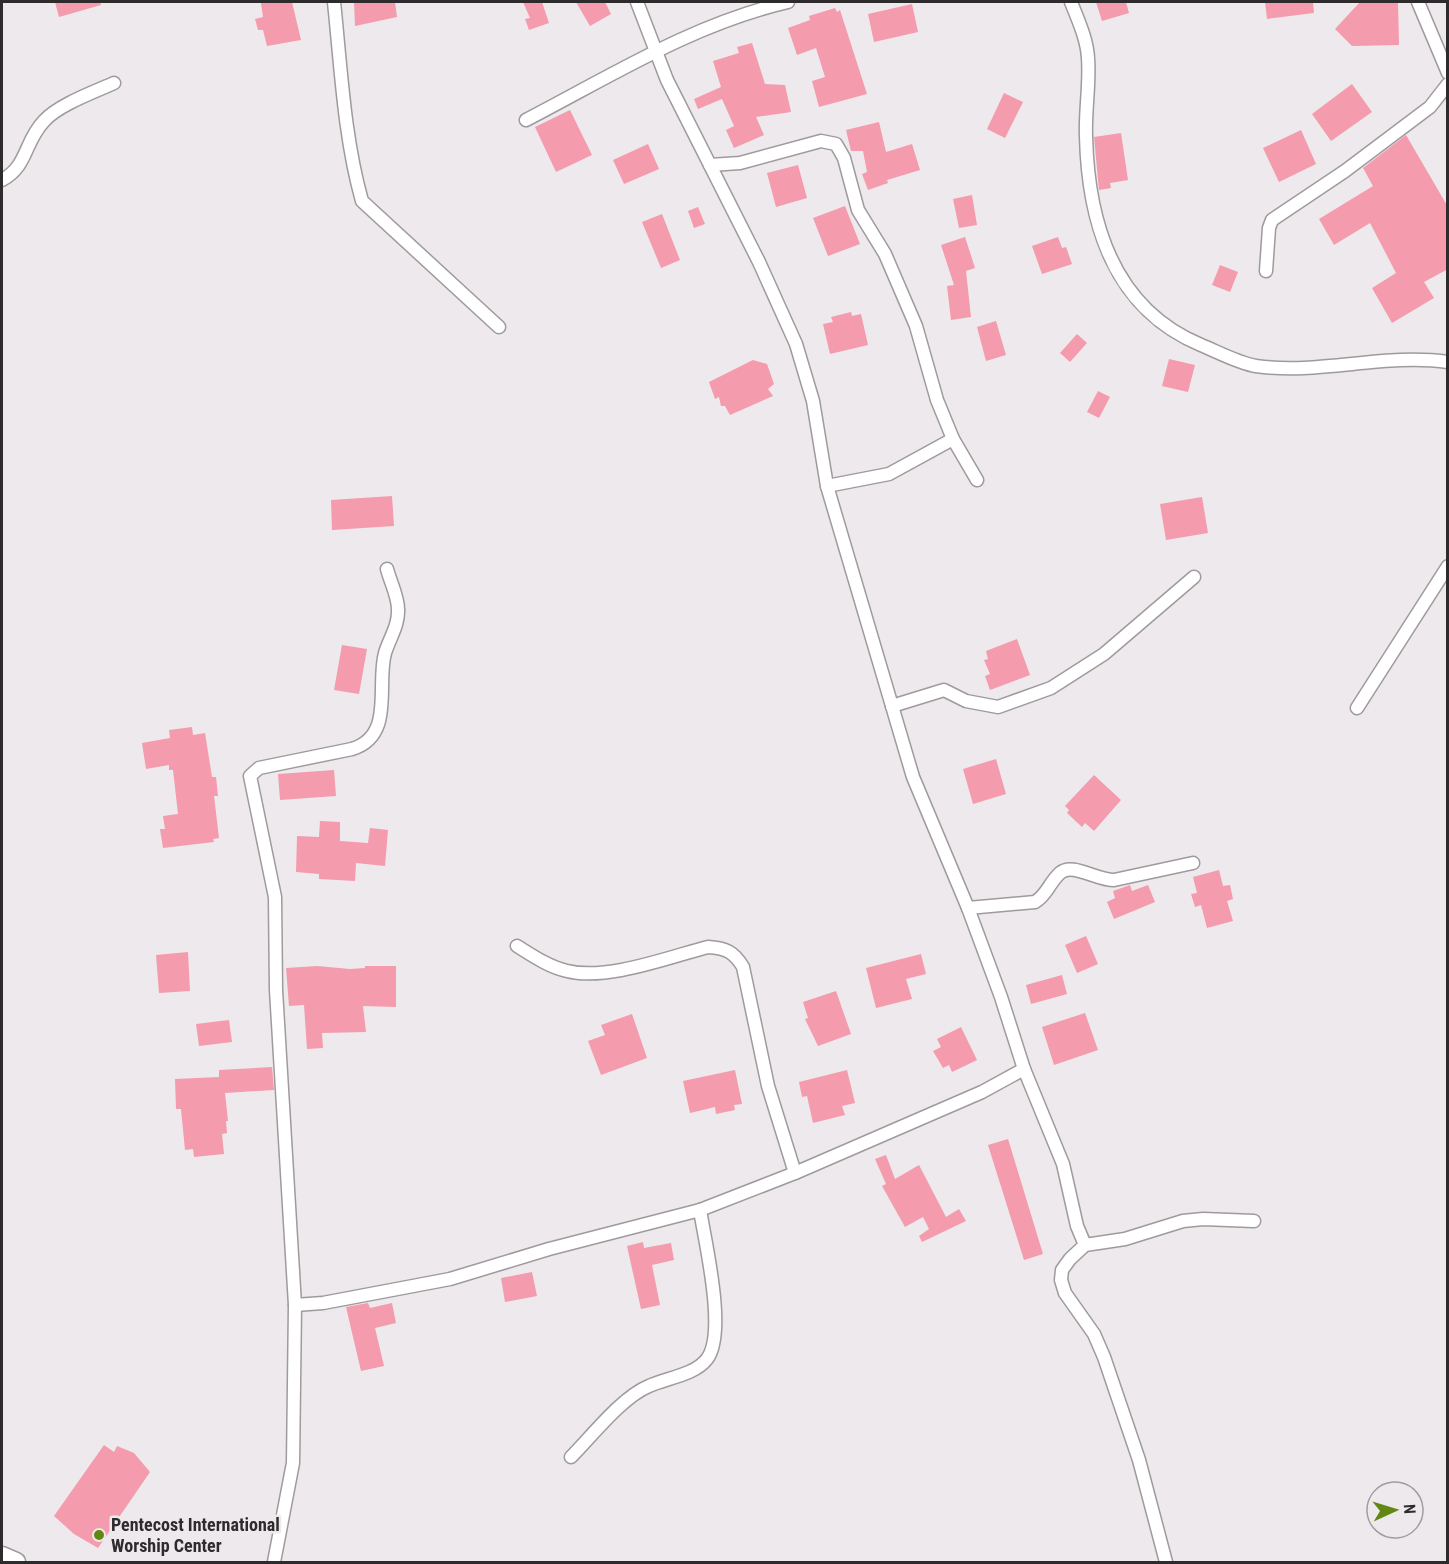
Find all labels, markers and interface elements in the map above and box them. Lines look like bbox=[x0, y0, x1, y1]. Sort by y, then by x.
north arrow bbox=[1365, 1480, 1425, 1540]
text: N bbox=[1400, 1503, 1419, 1515]
place label: Pentecost International Worship Center bbox=[111, 1514, 280, 1556]
marker: Pentecost International Worship Center bbox=[92, 1528, 106, 1542]

